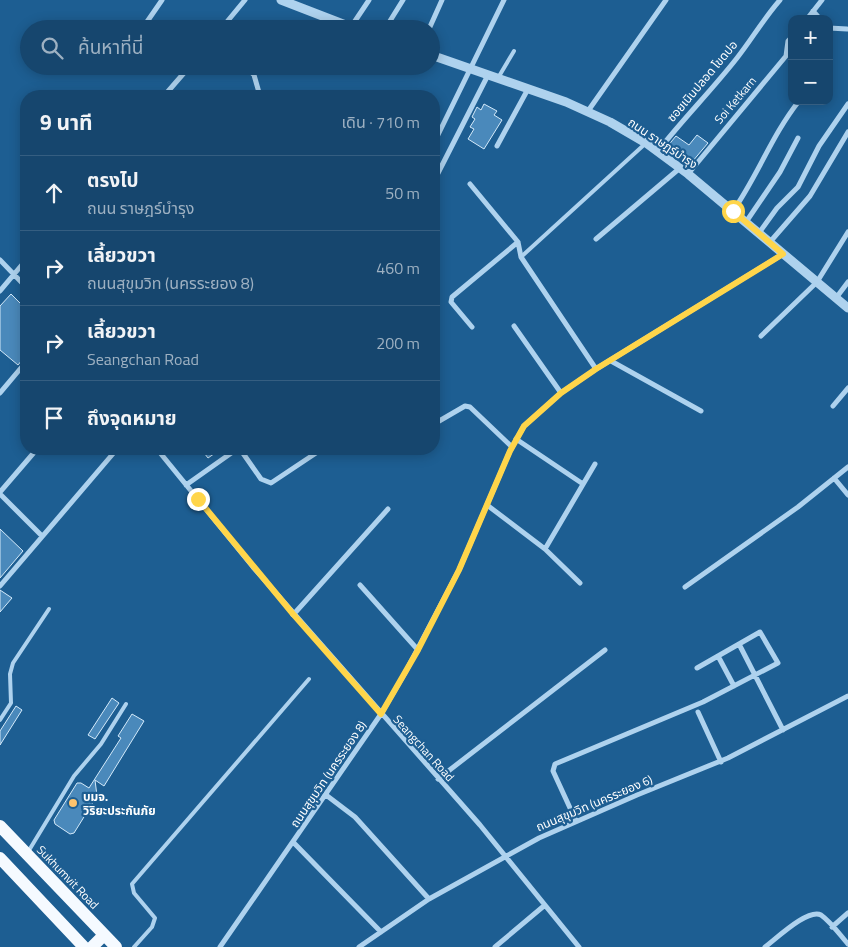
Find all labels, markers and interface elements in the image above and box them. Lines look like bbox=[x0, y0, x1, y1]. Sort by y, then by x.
map controls bbox=[788, 15, 833, 105]
button: + bbox=[788, 15, 833, 60]
search box bbox=[20, 20, 440, 75]
text: ค้นหาที่นี่ bbox=[78, 32, 143, 61]
icon: search bbox=[38, 34, 66, 62]
street label: ซอยเนินปลอด โขดปอ bbox=[662, 36, 742, 126]
button: − bbox=[788, 60, 833, 105]
street label: Soi Ketkarn bbox=[709, 72, 761, 128]
text: 9 นาที bbox=[40, 106, 93, 138]
text: เดิน · 710 m bbox=[341, 110, 420, 134]
street label: ถนน ราษฎร์บำรุง bbox=[624, 113, 702, 173]
text: ตรงไป bbox=[87, 165, 139, 194]
icon: ahead bbox=[40, 179, 68, 207]
text: 50 m bbox=[385, 181, 420, 205]
text: ถนน ราษฎร์บำรุง bbox=[87, 196, 194, 220]
route start bbox=[722, 200, 745, 223]
text: เลี้ยวขวา bbox=[87, 240, 156, 269]
icon: right bbox=[40, 254, 68, 282]
text: 460 m bbox=[376, 256, 420, 280]
text: ถนนสุขุมวิท (นครระยอง 8) bbox=[87, 271, 254, 295]
text: เลี้ยวขวา bbox=[87, 316, 156, 345]
icon: right bbox=[40, 329, 68, 357]
text: 200 m bbox=[376, 331, 420, 355]
text: Seangchan Road bbox=[87, 347, 199, 371]
text: ถึงจุดหมาย bbox=[87, 403, 177, 432]
icon: arrive bbox=[40, 404, 68, 432]
route end bbox=[187, 488, 210, 511]
street label: Seangchan Road bbox=[389, 710, 459, 786]
street label: ถนนสุขุมวิท (นครระยอง 8) bbox=[285, 717, 371, 831]
street label: ถนนสุขุมวิท (นครระยอง 6) bbox=[533, 770, 655, 836]
place label: บมจ. วิริยะประกันภัย bbox=[82, 787, 156, 820]
marker: บมจ. วิริยะประกันภัย bbox=[67, 797, 79, 809]
street label: Sukhumvit Road bbox=[32, 841, 104, 913]

